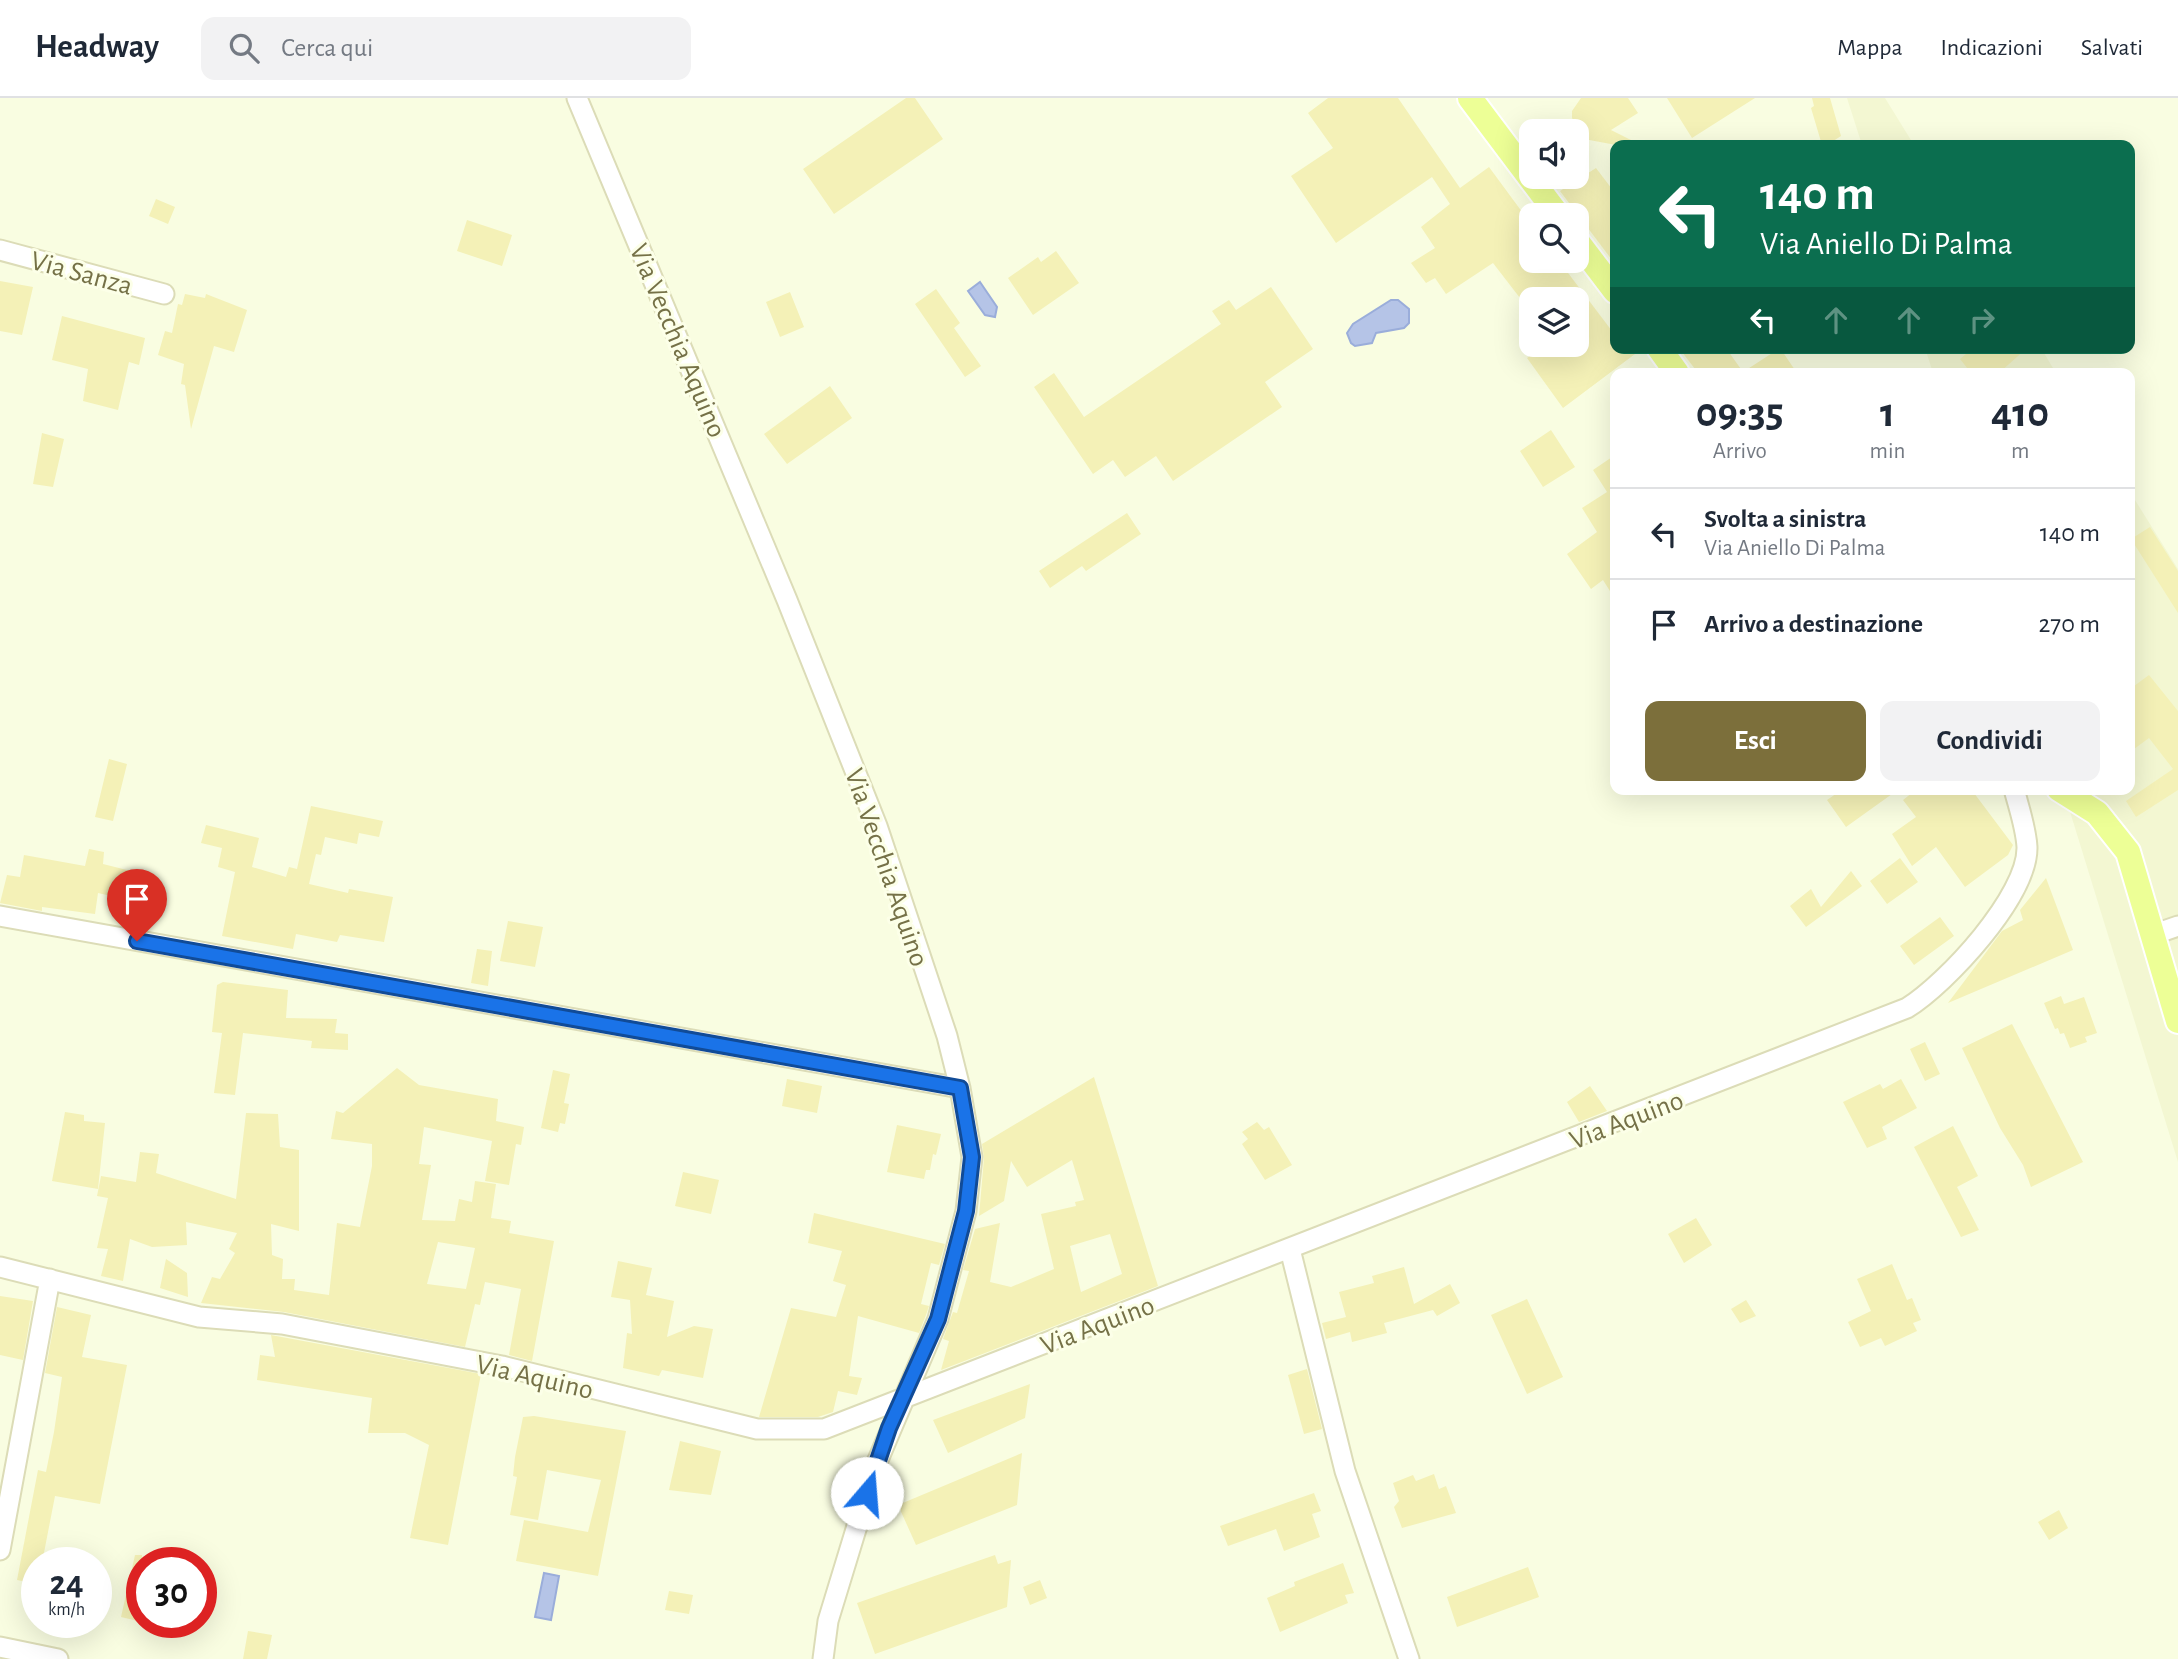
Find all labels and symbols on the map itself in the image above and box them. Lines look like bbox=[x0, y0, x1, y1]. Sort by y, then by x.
street label: Via Vecchia Aquino bbox=[624, 240, 731, 442]
street label: Via Sanza bbox=[27, 247, 136, 301]
street label: Via Vecchia Aquino bbox=[839, 765, 933, 970]
pin bbox=[107, 869, 167, 941]
street label: Via Aquino bbox=[1566, 1086, 1687, 1155]
street label: Via Aquino bbox=[1037, 1291, 1158, 1360]
street label: Via Aquino bbox=[473, 1351, 596, 1405]
position arrow bbox=[830, 1456, 904, 1530]
speed limit sign: 30 bbox=[126, 1547, 217, 1638]

